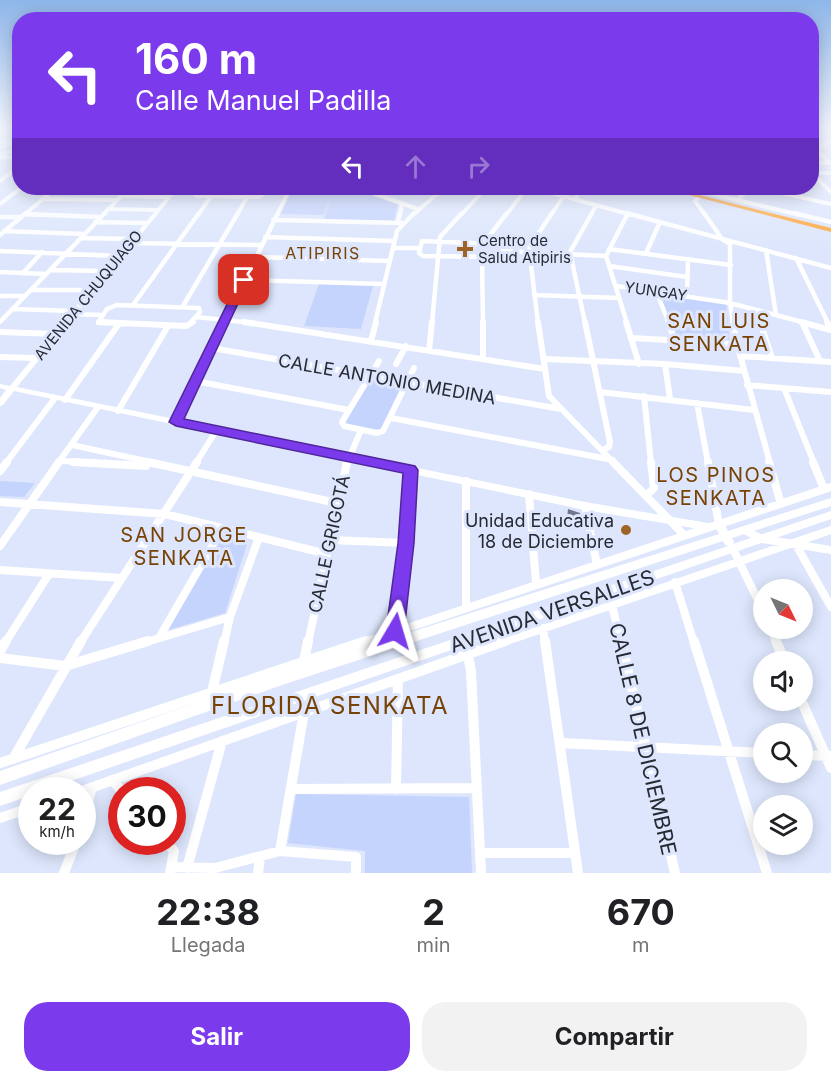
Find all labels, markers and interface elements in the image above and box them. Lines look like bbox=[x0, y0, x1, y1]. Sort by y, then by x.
text: 160 m bbox=[135, 33, 257, 84]
icon: left bbox=[36, 36, 114, 114]
text: Calle Manuel Padilla bbox=[135, 84, 391, 117]
icon: left bbox=[336, 150, 369, 183]
icon: ahead bbox=[399, 150, 432, 183]
icon: right bbox=[462, 150, 495, 183]
street label: AVENIDA CHUQUIAGO bbox=[30, 226, 146, 364]
place label: Centro de Salud Atipiris bbox=[478, 231, 571, 267]
marker: Centro de Salud Atipiris bbox=[456, 240, 474, 258]
district label: ATIPIRIS bbox=[285, 243, 361, 263]
pin bbox=[218, 254, 269, 305]
icon: arrive bbox=[227, 263, 260, 296]
street label: YUNGAY bbox=[624, 277, 688, 305]
district label: SAN LUIS SENKATA bbox=[667, 309, 771, 356]
street label: CALLE ANTONIO MEDINA bbox=[277, 350, 497, 408]
district label: LOS PINOS SENKATA bbox=[656, 463, 776, 510]
street label: CALLE GRIGOTÁ bbox=[303, 473, 354, 615]
place label: Unidad Educativa 18 de Diciembre bbox=[465, 510, 614, 552]
district label: SAN JORGE SENKATA bbox=[120, 523, 248, 570]
marker: Unidad Educativa 18 de Diciembre bbox=[619, 523, 633, 537]
street label: AVENIDA VERSALLES bbox=[446, 564, 658, 658]
north arrow bbox=[753, 579, 813, 639]
map controls bbox=[753, 579, 813, 855]
position arrow bbox=[363, 599, 427, 663]
street label: CALLE 8 DE DICIEMBRE bbox=[604, 620, 682, 858]
button: sound bbox=[753, 651, 813, 711]
district label: FLORIDA SENKATA bbox=[211, 691, 449, 720]
button: search bbox=[753, 723, 813, 783]
speed limit sign: 30 bbox=[108, 777, 186, 855]
text: 22 bbox=[38, 791, 76, 827]
button: layers bbox=[753, 795, 813, 855]
text: km/h bbox=[39, 822, 75, 841]
text: 22:38 bbox=[156, 890, 260, 934]
text: 2 bbox=[422, 890, 445, 934]
text: 670 bbox=[607, 890, 675, 934]
text: Llegada bbox=[171, 933, 246, 957]
text: min bbox=[416, 933, 451, 957]
text: m bbox=[632, 933, 650, 957]
button: Salir bbox=[24, 1002, 410, 1071]
button: Compartir bbox=[422, 1002, 807, 1071]

